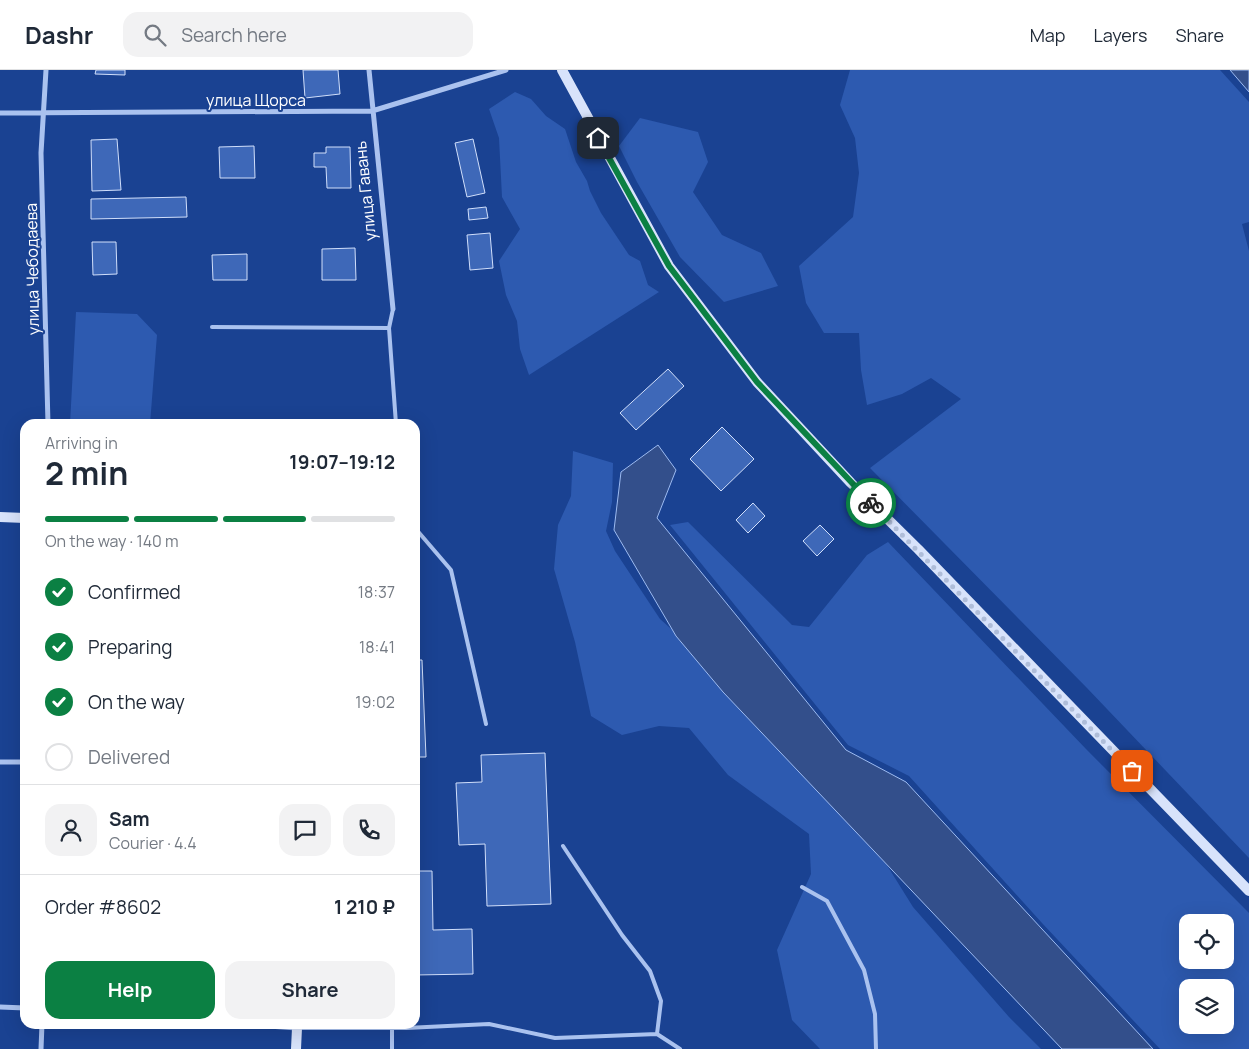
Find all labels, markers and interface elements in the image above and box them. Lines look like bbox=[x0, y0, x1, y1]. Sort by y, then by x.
search box bbox=[123, 12, 473, 57]
text: Dashr bbox=[25, 18, 93, 51]
icon: search bbox=[141, 21, 169, 49]
text: Search here bbox=[181, 22, 287, 48]
text: Map bbox=[1030, 23, 1065, 47]
text: Layers bbox=[1093, 23, 1147, 47]
text: Share bbox=[1175, 23, 1224, 47]
street label: улица Щорса bbox=[206, 89, 306, 111]
pin bbox=[577, 117, 619, 159]
icon: home bbox=[584, 124, 612, 152]
street label: улица Гавань bbox=[349, 140, 381, 242]
street label: улица Чебодаева bbox=[20, 203, 44, 335]
text: Arriving in bbox=[45, 432, 118, 454]
text: 19:07–19:12 bbox=[289, 449, 395, 475]
text: 2 min bbox=[45, 451, 128, 495]
courier bbox=[846, 478, 896, 528]
icon: bike bbox=[857, 489, 885, 517]
text: On the way · 140 m bbox=[45, 530, 179, 552]
icon: check bbox=[45, 578, 73, 606]
text: Confirmed bbox=[88, 579, 181, 605]
text: 18:37 bbox=[358, 581, 395, 603]
icon: check bbox=[45, 633, 73, 661]
text: Preparing bbox=[88, 634, 173, 660]
text: 18:41 bbox=[359, 636, 395, 658]
icon: check bbox=[45, 688, 73, 716]
text: On the way bbox=[88, 689, 185, 715]
text: 19:02 bbox=[355, 691, 395, 713]
text: Delivered bbox=[88, 744, 170, 770]
pin bbox=[1111, 750, 1153, 792]
icon: bag bbox=[1118, 757, 1146, 785]
button: person bbox=[45, 804, 97, 856]
button: chat bbox=[279, 804, 331, 856]
button: phone bbox=[343, 804, 395, 856]
text: Sam bbox=[109, 806, 150, 832]
text: Courier · 4.4 bbox=[109, 832, 197, 854]
text: Order #8602 bbox=[45, 894, 161, 920]
text: 1 210 ₽ bbox=[334, 894, 395, 920]
map controls bbox=[1179, 914, 1234, 1034]
button: locate bbox=[1179, 914, 1234, 969]
button: Help bbox=[45, 961, 215, 1019]
button: Share bbox=[225, 961, 395, 1019]
button: layers bbox=[1179, 979, 1234, 1034]

